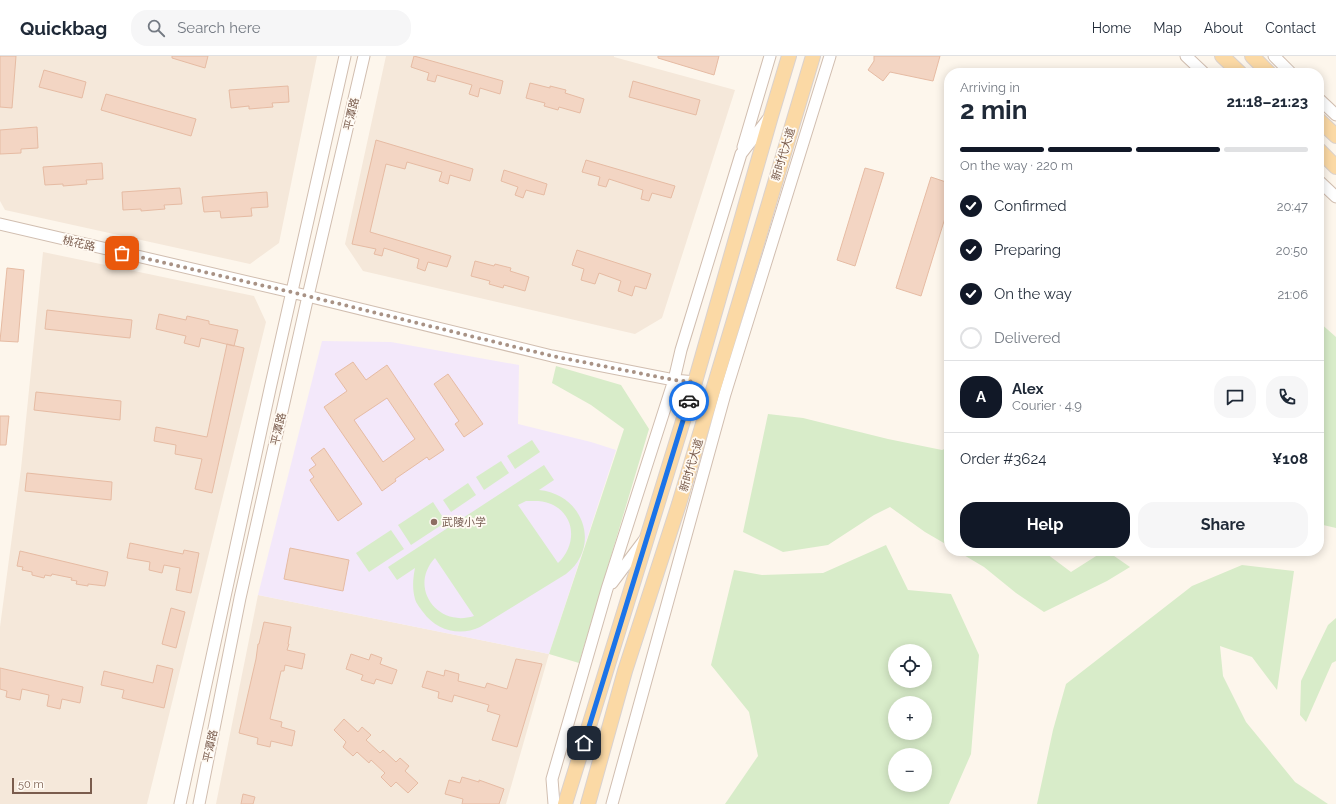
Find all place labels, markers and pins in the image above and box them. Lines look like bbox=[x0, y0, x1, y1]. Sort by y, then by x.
pin bbox=[105, 236, 139, 270]
place label: 武陵小学 bbox=[442, 516, 486, 529]
marker: 武陵小学 bbox=[429, 517, 439, 527]
pin bbox=[567, 726, 601, 760]

